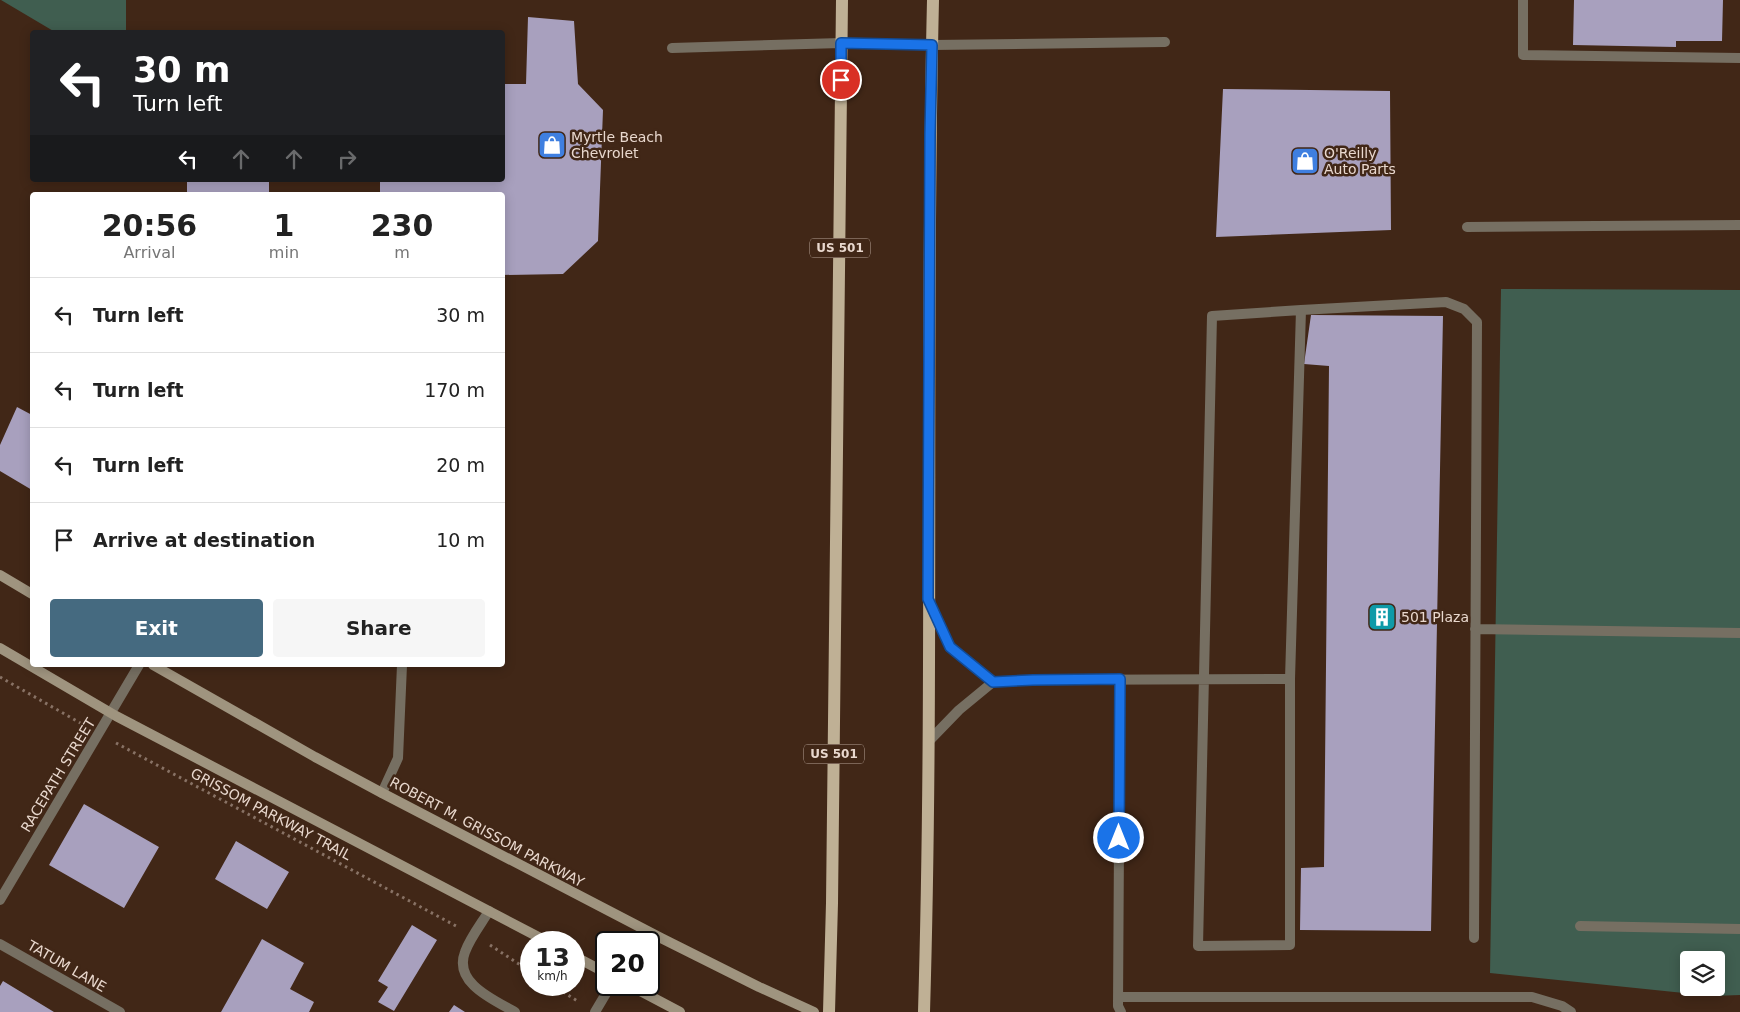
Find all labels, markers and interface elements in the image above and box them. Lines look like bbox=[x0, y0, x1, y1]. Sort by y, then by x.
icon: left bbox=[50, 50, 115, 115]
text: 30 m bbox=[133, 50, 230, 90]
pin bbox=[820, 59, 862, 101]
icon: arrive bbox=[827, 66, 855, 94]
text: Turn left bbox=[133, 91, 222, 116]
place label: Myrtle Beach Chevrolet bbox=[571, 129, 663, 161]
shop icon: Myrtle Beach Chevrolet bbox=[537, 130, 567, 160]
icon: left bbox=[174, 145, 202, 173]
icon: ahead bbox=[227, 145, 255, 173]
icon: ahead bbox=[280, 145, 308, 173]
icon: right bbox=[333, 145, 361, 173]
place label: O'Reilly Auto Parts bbox=[1324, 145, 1396, 177]
shop icon: O'Reilly Auto Parts bbox=[1290, 146, 1320, 176]
text: 20:56 bbox=[102, 208, 197, 243]
text: 1 bbox=[273, 208, 294, 243]
text: 230 bbox=[371, 208, 433, 243]
road number: US 501 bbox=[810, 238, 870, 258]
text: Arrival bbox=[123, 243, 175, 262]
text: min bbox=[269, 243, 299, 262]
text: m bbox=[394, 243, 410, 262]
icon: left bbox=[50, 301, 78, 329]
text: Turn left bbox=[93, 304, 184, 326]
text: 30 m bbox=[436, 304, 485, 326]
icon: left bbox=[50, 376, 78, 404]
text: Turn left bbox=[93, 379, 184, 401]
text: 170 m bbox=[424, 379, 485, 401]
icon: left bbox=[50, 451, 78, 479]
text: Turn left bbox=[93, 454, 184, 476]
text: 20 m bbox=[436, 454, 485, 476]
icon: arrive bbox=[50, 526, 78, 554]
text: Arrive at destination bbox=[93, 529, 315, 551]
text: 10 m bbox=[436, 529, 485, 551]
button: Exit bbox=[50, 599, 263, 657]
button: Share bbox=[273, 599, 485, 657]
building icon: 501 Plaza bbox=[1367, 602, 1397, 632]
place label: 501 Plaza bbox=[1401, 609, 1469, 625]
street label: RACEPATH STREET bbox=[18, 715, 99, 835]
road number: US 501 bbox=[804, 744, 864, 764]
street label: GRISSOM PARKWAY TRAIL bbox=[188, 765, 354, 863]
street label: ROBERT M. GRISSOM PARKWAY bbox=[387, 774, 587, 890]
position arrow bbox=[1092, 811, 1144, 863]
speed limit sign: 20 bbox=[595, 931, 660, 996]
street label: TATUM LANE bbox=[24, 936, 109, 995]
text: 13 bbox=[535, 943, 570, 972]
map controls bbox=[1680, 951, 1725, 996]
button: layers bbox=[1680, 951, 1725, 996]
text: km/h bbox=[537, 969, 568, 983]

